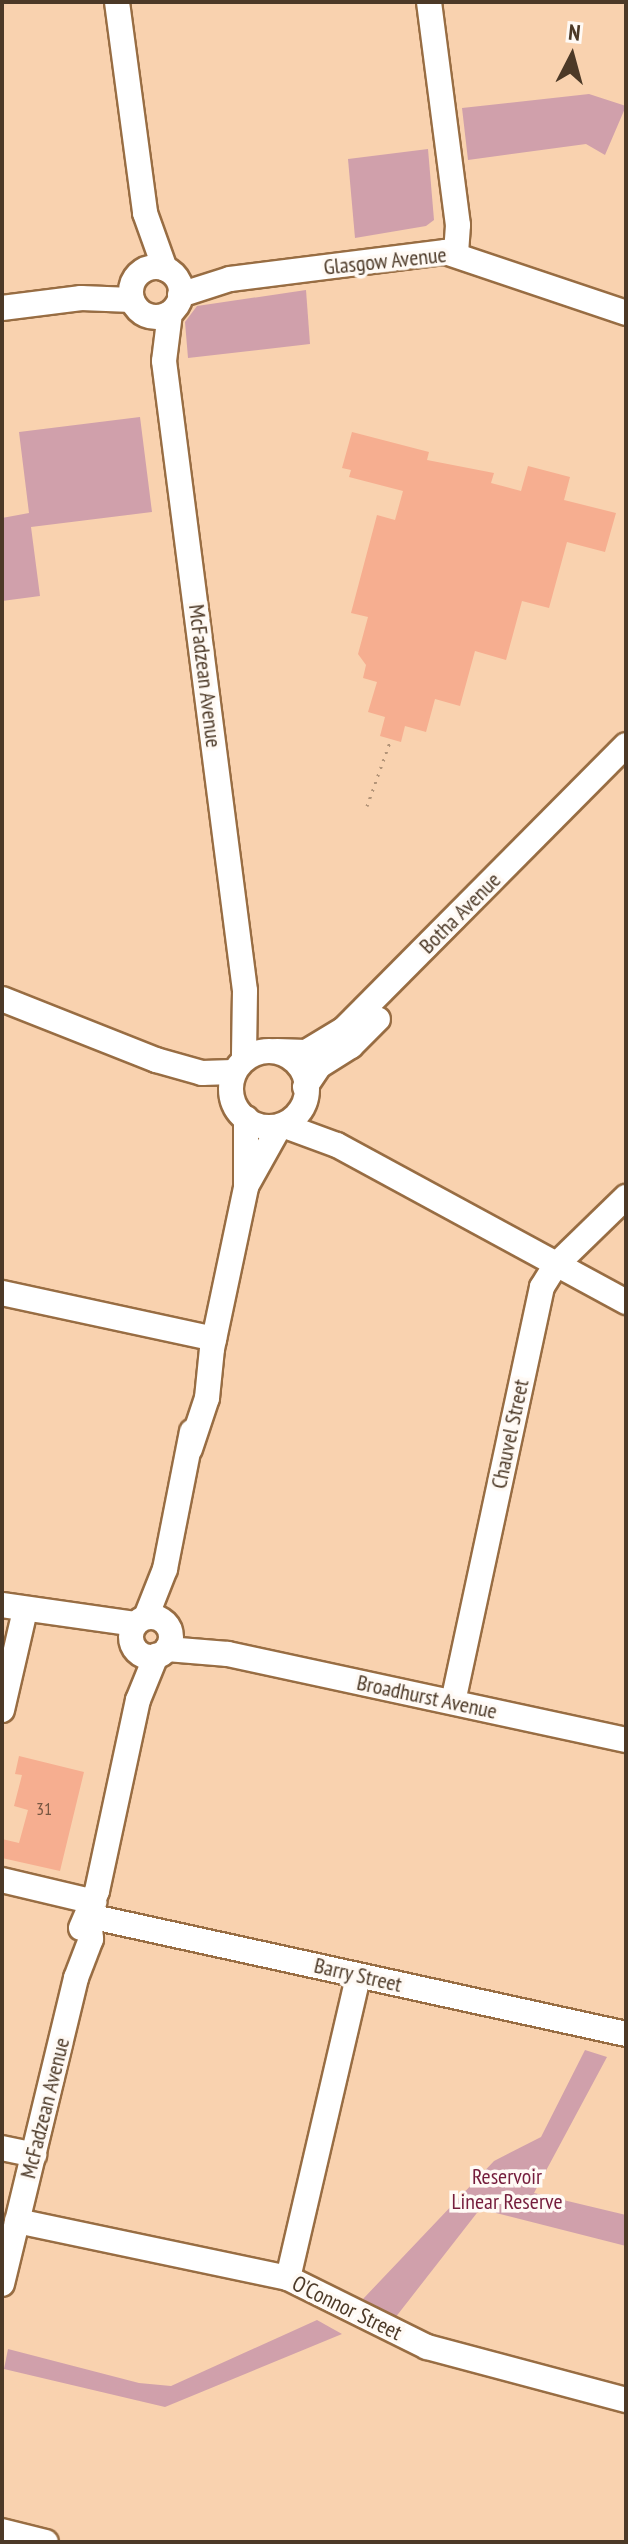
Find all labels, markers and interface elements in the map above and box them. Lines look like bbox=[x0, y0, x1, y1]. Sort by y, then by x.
north arrow bbox=[532, 16, 612, 96]
text: N bbox=[567, 18, 582, 47]
street label: Glasgow Avenue bbox=[322, 241, 448, 281]
street label: McFadzean Avenue bbox=[183, 603, 227, 749]
street label: Botha Avenue bbox=[414, 867, 506, 959]
street label: Chauvel Street bbox=[486, 1377, 534, 1491]
street label: Broadhurst Avenue bbox=[354, 1669, 500, 1725]
house number: 31 bbox=[36, 1798, 52, 1820]
street label: Barry Street bbox=[311, 1952, 405, 1998]
street label: McFadzean Avenue bbox=[15, 2035, 75, 2181]
park label: Reservoir Linear Reserve bbox=[451, 2163, 563, 2214]
street label: O'Connor Street bbox=[288, 2270, 406, 2346]

